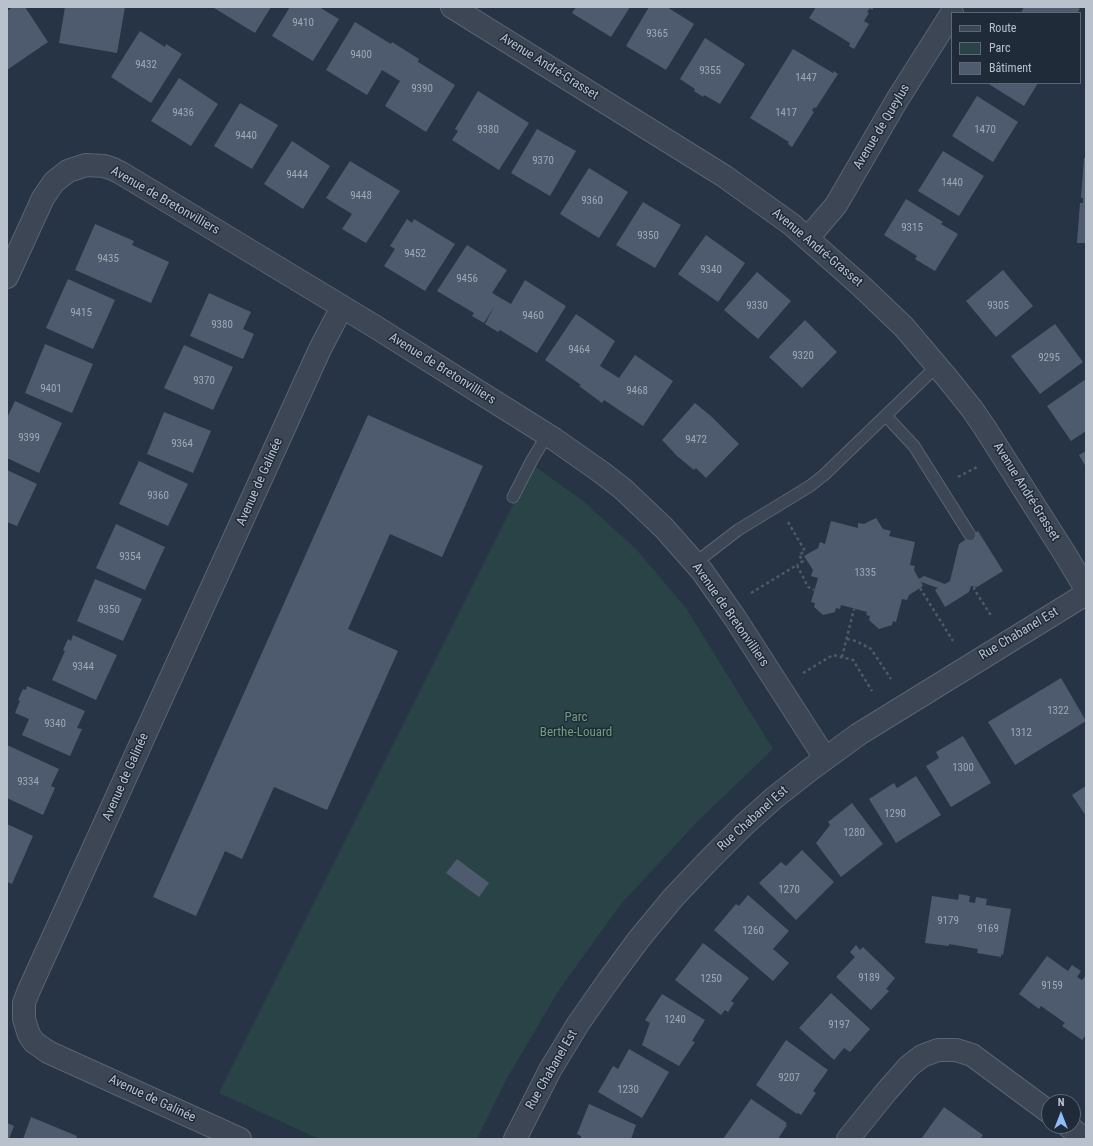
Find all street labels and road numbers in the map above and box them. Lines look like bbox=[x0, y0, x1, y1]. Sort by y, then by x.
street label: Avenue André-Grasset bbox=[497, 30, 601, 104]
street label: Avenue de Queylus bbox=[850, 82, 914, 172]
street label: Avenue de Bretonvilliers bbox=[108, 163, 222, 239]
street label: Avenue André-Grasset bbox=[769, 206, 865, 290]
street label: Avenue de Bretonvilliers bbox=[386, 330, 498, 408]
street label: Avenue de Galinée bbox=[234, 436, 286, 528]
street label: Avenue André-Grasset bbox=[989, 440, 1063, 544]
street label: Avenue de Bretonvilliers bbox=[688, 560, 772, 670]
street label: Rue Chabanel Est bbox=[977, 604, 1061, 664]
street label: Avenue de Galinée bbox=[100, 731, 152, 823]
street label: Rue Chabanel Est bbox=[715, 783, 791, 855]
street label: Rue Chabanel Est bbox=[523, 1027, 581, 1113]
street label: Avenue de Galinée bbox=[106, 1072, 198, 1126]

